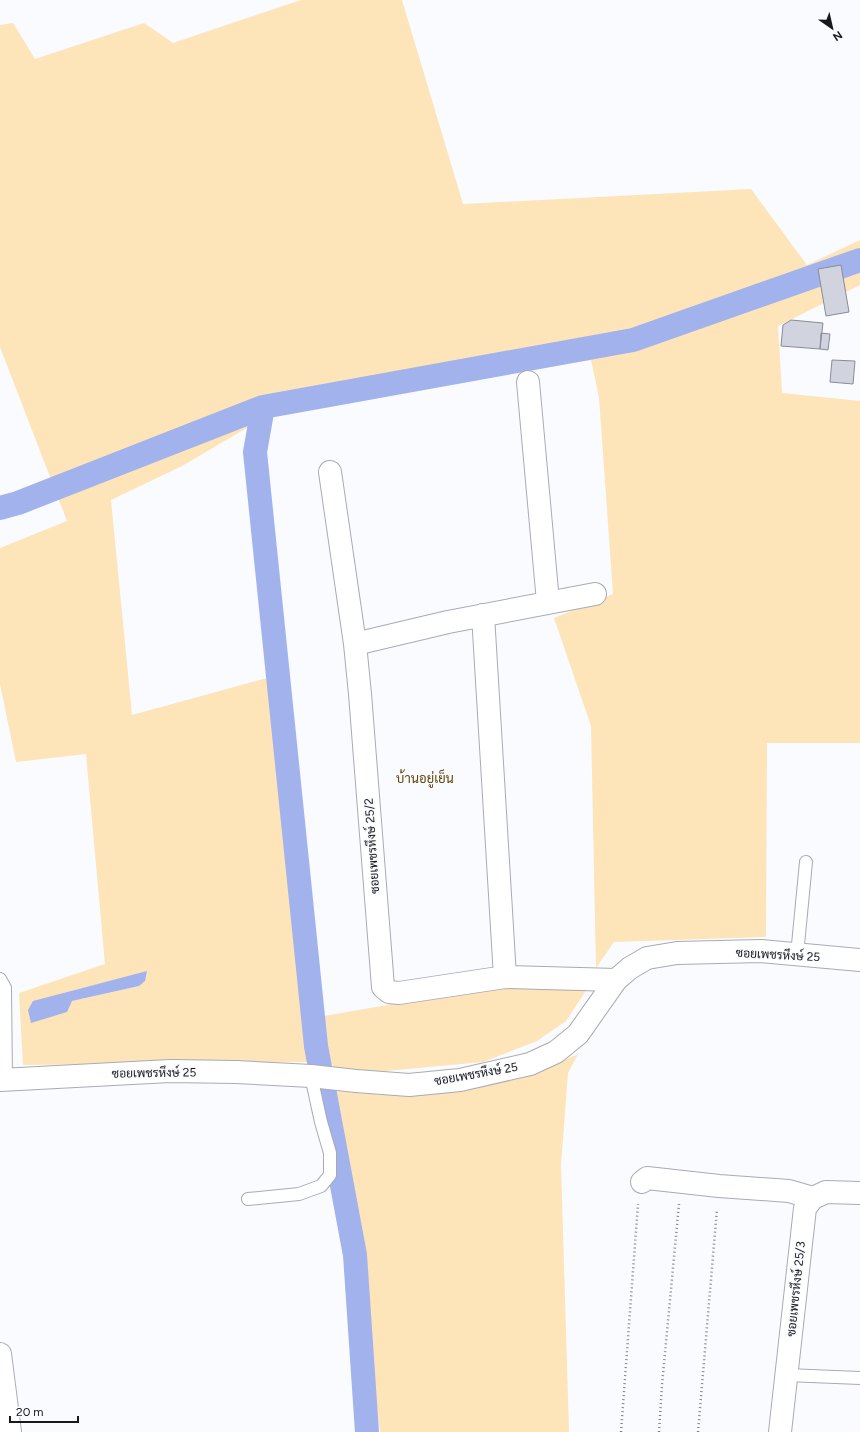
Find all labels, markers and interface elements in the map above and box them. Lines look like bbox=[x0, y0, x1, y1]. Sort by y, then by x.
north arrow bbox=[812, 8, 852, 48]
text: N bbox=[830, 28, 844, 44]
district label: บ้านอยู่เย็น bbox=[396, 769, 454, 788]
street label: ซอยเพชรหึงษ์ 25/2 bbox=[361, 798, 382, 894]
street label: ซอยเพชรหึงษ์ 25 bbox=[735, 945, 821, 964]
street label: ซอยเพชรหึงษ์ 25 bbox=[433, 1059, 519, 1088]
street label: ซอยเพชรหึงษ์ 25 bbox=[112, 1064, 196, 1081]
street label: ซอยเพชรหึงษ์ 25/3 bbox=[783, 1241, 808, 1337]
scale bar bbox=[10, 1398, 78, 1424]
text: 20 m bbox=[16, 1405, 44, 1419]

